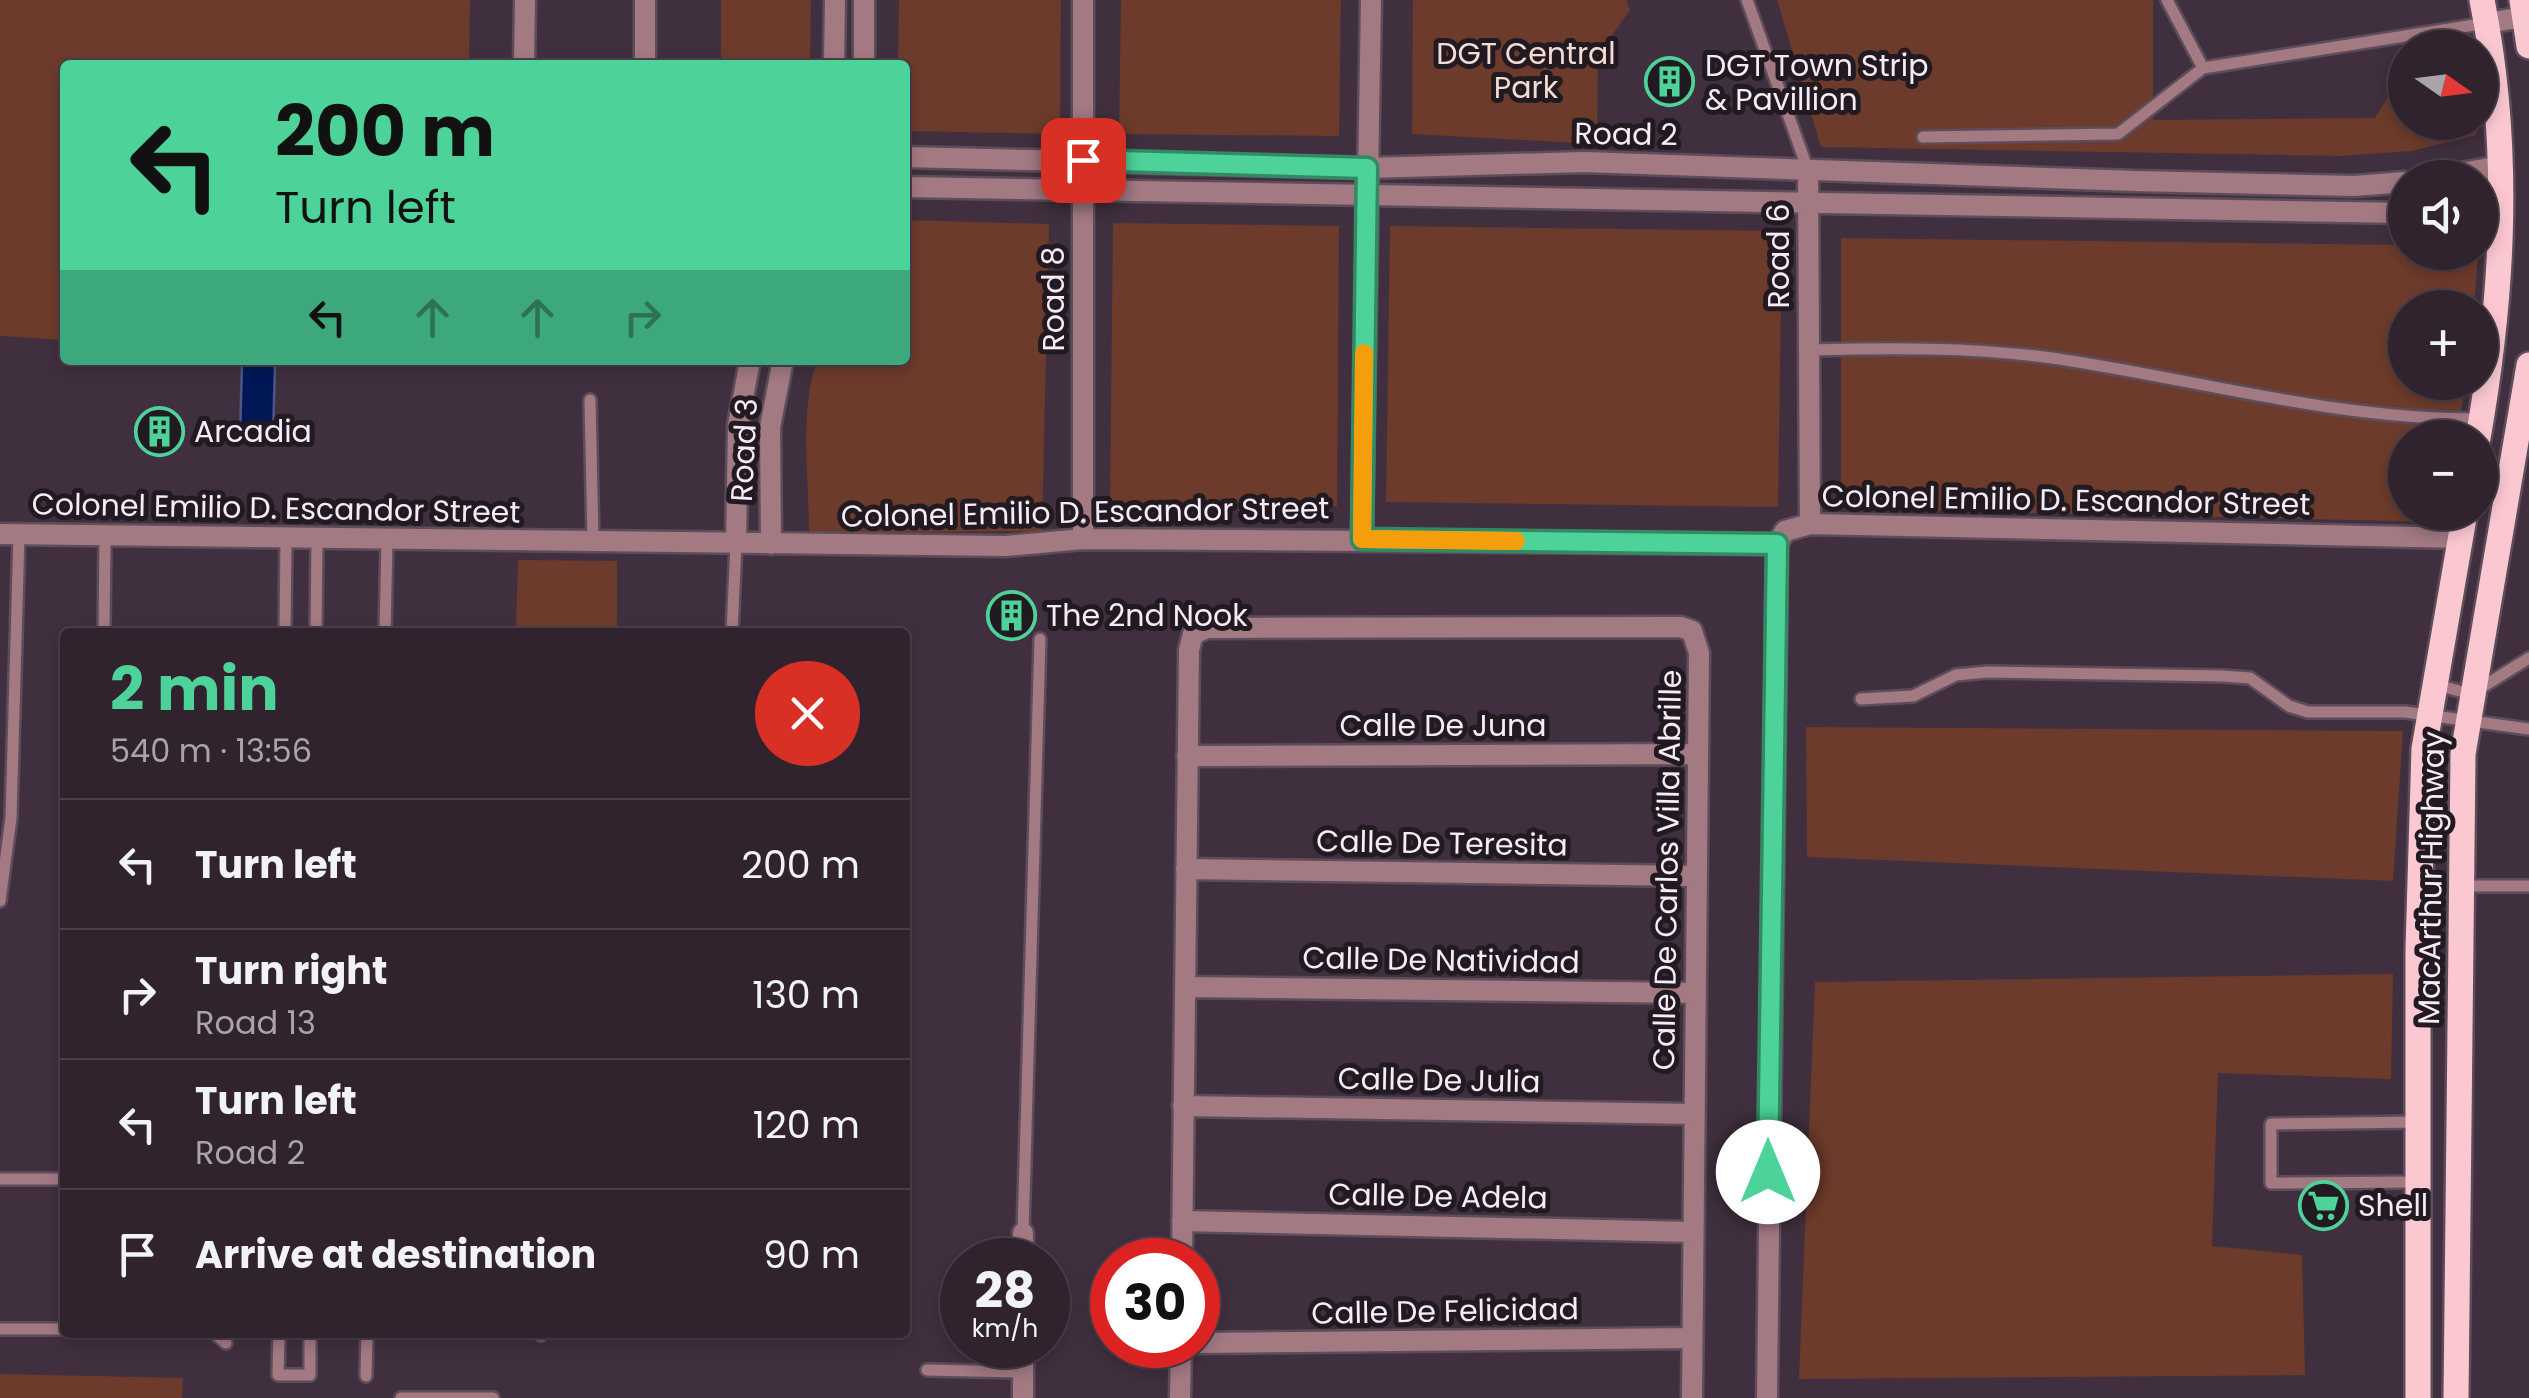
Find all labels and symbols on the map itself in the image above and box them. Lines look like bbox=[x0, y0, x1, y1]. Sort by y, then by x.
north arrow bbox=[2388, 30, 2498, 140]
park label: DGT Central Park bbox=[1436, 32, 1616, 109]
place label: DGT Town Strip & Pavillion bbox=[1705, 44, 1928, 121]
building icon: DGT Town Strip & Pavillion bbox=[1644, 56, 1696, 108]
street label: Road 2 bbox=[1574, 112, 1678, 156]
pin bbox=[1041, 118, 1126, 203]
street label: Road 6 bbox=[1757, 203, 1800, 309]
street label: Road 8 bbox=[1032, 247, 1075, 351]
street label: Road 3 bbox=[720, 397, 768, 503]
building icon: Arcadia bbox=[133, 405, 185, 457]
place label: Arcadia bbox=[194, 410, 312, 453]
street label: Colonel Emilio D. Escandor Street bbox=[1821, 474, 2311, 526]
street label: Colonel Emilio D. Escandor Street bbox=[31, 482, 521, 534]
street label: Colonel Emilio D. Escandor Street bbox=[840, 486, 1330, 538]
building icon: The 2nd Nook bbox=[985, 589, 1037, 641]
place label: The 2nd Nook bbox=[1046, 594, 1248, 637]
street label: Calle De Carlos Villa Abrille bbox=[1642, 669, 1692, 1071]
street label: Calle De Juna bbox=[1339, 704, 1547, 747]
street label: MacArthur Highway bbox=[2407, 731, 2455, 1025]
street label: Calle De Teresita bbox=[1316, 819, 1568, 867]
street label: Calle De Natividad bbox=[1302, 936, 1580, 984]
street label: Calle De Julia bbox=[1337, 1057, 1541, 1103]
position arrow bbox=[1716, 1120, 1820, 1224]
street label: Calle De Adela bbox=[1328, 1173, 1548, 1219]
supermarket icon: Shell bbox=[2297, 1179, 2349, 1231]
place label: Shell bbox=[2358, 1184, 2428, 1227]
speed limit sign: 30 bbox=[1090, 1238, 1220, 1368]
street label: Calle De Felicidad bbox=[1311, 1287, 1579, 1335]

